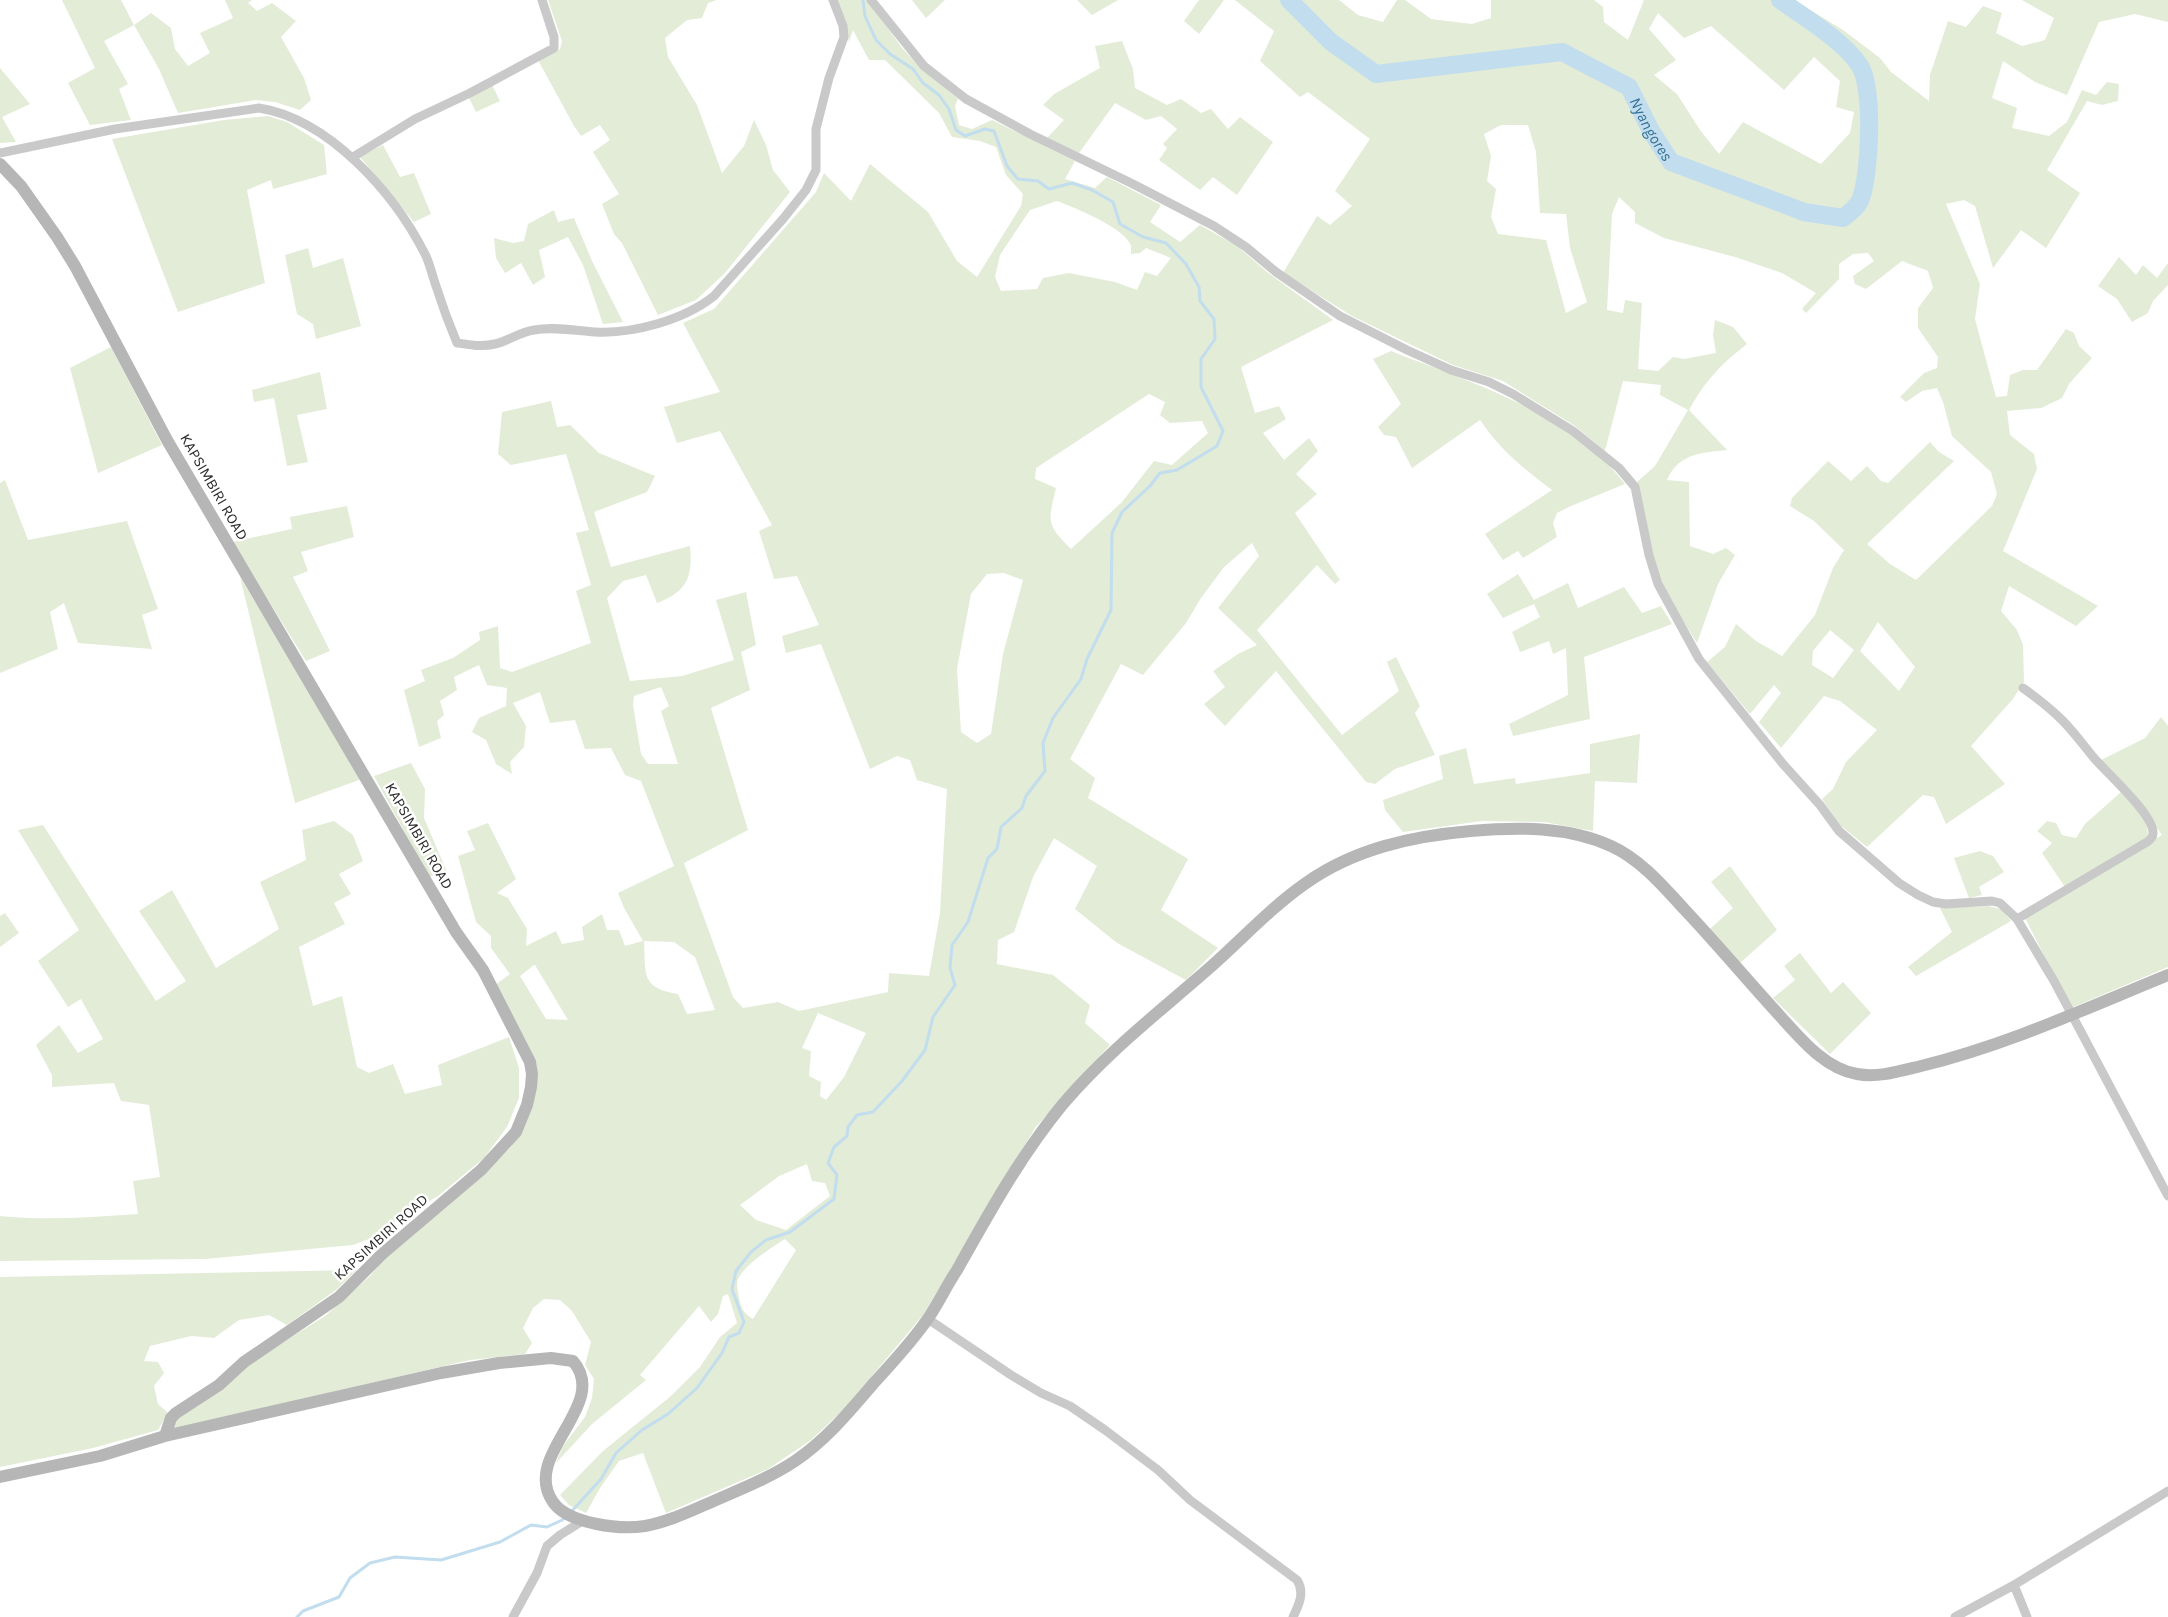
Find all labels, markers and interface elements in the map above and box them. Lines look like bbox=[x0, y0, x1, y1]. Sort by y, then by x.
water label: Nyangores bbox=[1626, 94, 1677, 165]
street label: KAPSIMBIRI ROAD bbox=[176, 431, 252, 543]
street label: KAPSIMBIRI ROAD bbox=[381, 780, 457, 892]
street label: KAPSIMBIRI ROAD bbox=[330, 1190, 432, 1284]

